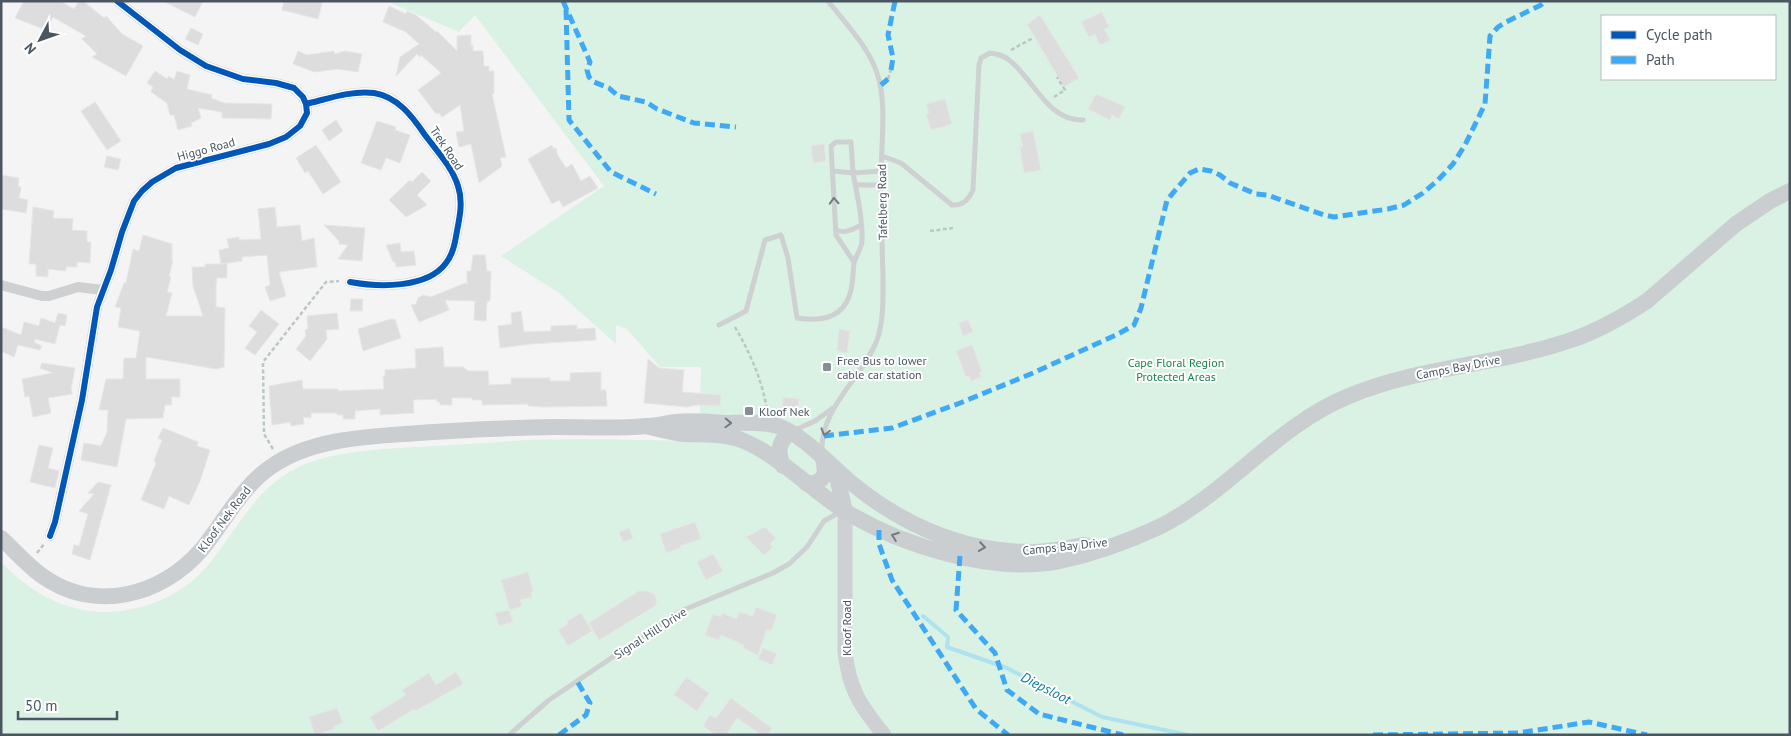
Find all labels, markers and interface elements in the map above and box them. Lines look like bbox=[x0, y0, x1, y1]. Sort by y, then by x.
north arrow bbox=[15, 15, 65, 65]
legend bbox=[1601, 15, 1776, 80]
text: Cycle path bbox=[1646, 25, 1712, 44]
text: N bbox=[20, 39, 40, 58]
text: Path bbox=[1646, 50, 1675, 69]
street label: Trek Road bbox=[427, 123, 467, 173]
street label: Higgo Road bbox=[175, 134, 237, 164]
street label: Tafelberg Road bbox=[874, 164, 890, 240]
one-way arrow bbox=[829, 197, 840, 205]
street label: Camps Bay Drive bbox=[1415, 351, 1501, 383]
place label: Free Bus to lower cable car station bbox=[837, 353, 927, 382]
park label: Cape Floral Region Protected Areas bbox=[1128, 355, 1224, 384]
marker: Free Bus to lower cable car station bbox=[821, 361, 833, 373]
place label: Kloof Nek bbox=[759, 404, 810, 419]
marker: Kloof Nek bbox=[743, 405, 755, 417]
one-way arrow bbox=[724, 417, 732, 428]
one-way arrow bbox=[821, 427, 831, 435]
street label: Kloof Nek Road bbox=[194, 483, 254, 555]
one-way arrow bbox=[892, 532, 900, 542]
street label: Camps Bay Drive bbox=[1022, 534, 1108, 558]
one-way arrow bbox=[977, 541, 986, 551]
street label: Kloof Road bbox=[839, 600, 854, 656]
street label: Signal Hill Drive bbox=[611, 604, 689, 662]
water label: Diepsloot bbox=[1018, 668, 1075, 708]
scale bar bbox=[18, 688, 116, 720]
text: 50 m bbox=[25, 696, 58, 715]

